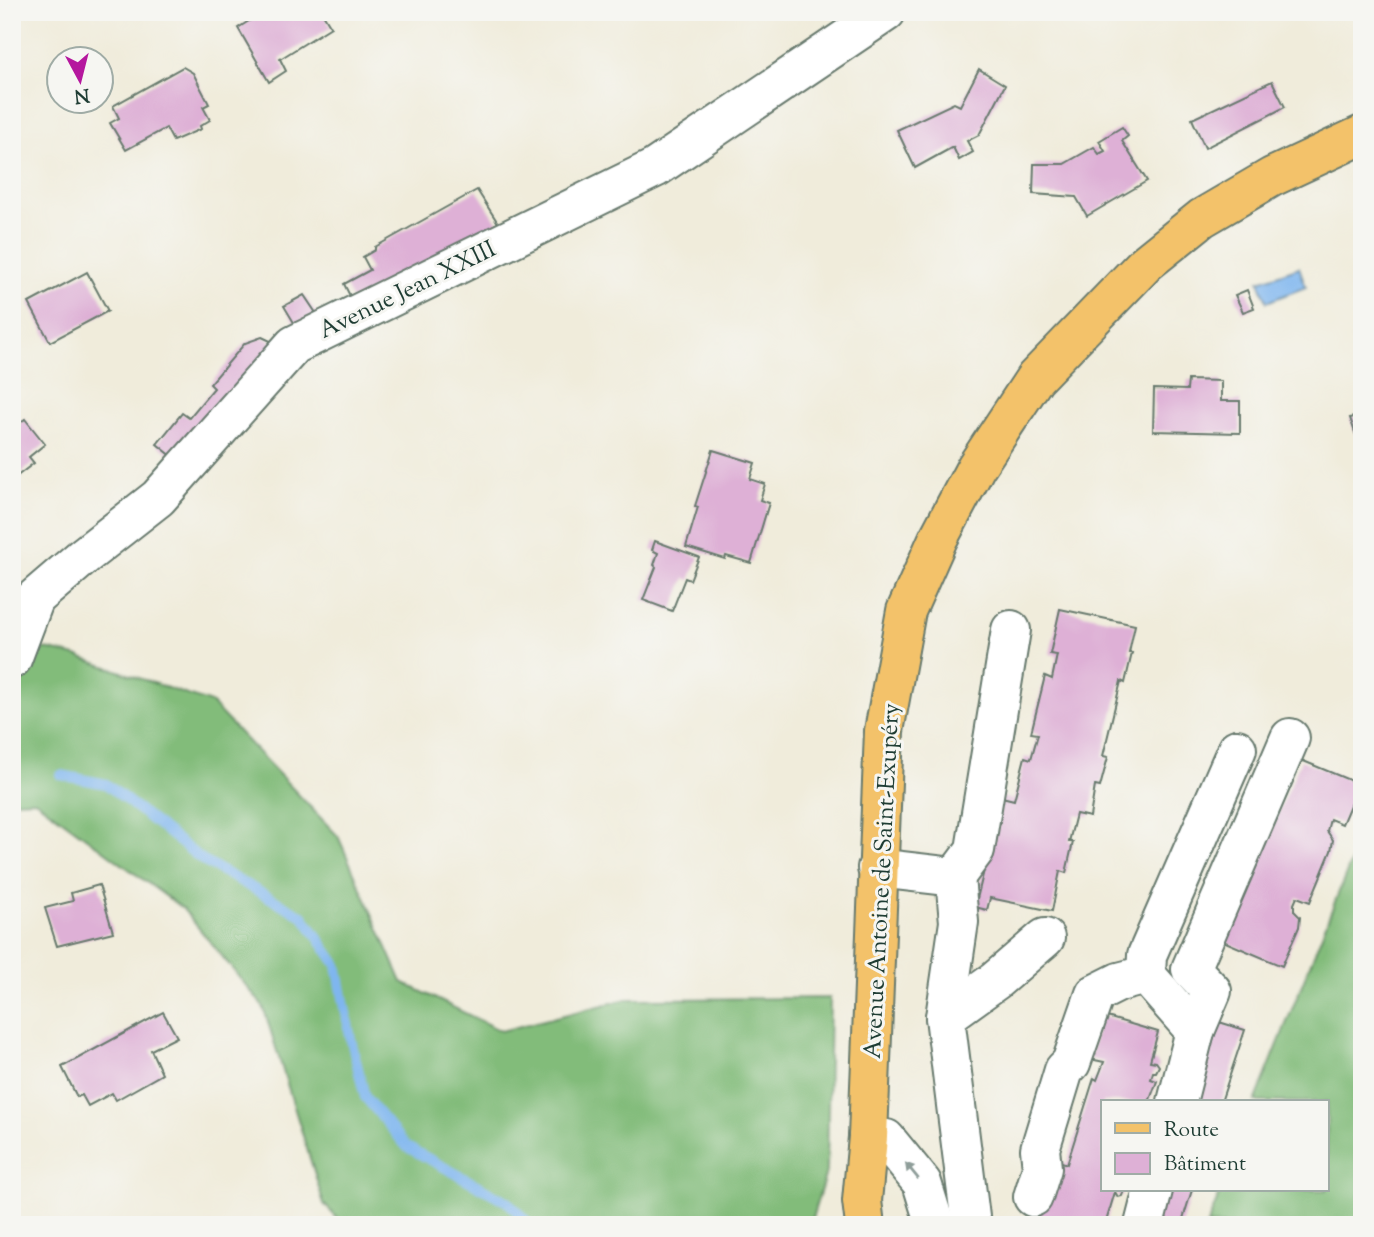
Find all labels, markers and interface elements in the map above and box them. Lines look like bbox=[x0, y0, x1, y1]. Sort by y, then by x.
north arrow bbox=[46, 46, 116, 116]
text: N bbox=[73, 80, 91, 109]
street label: Avenue Jean XXIII bbox=[313, 233, 502, 348]
street label: Avenue Antoine de Saint-Exupéry bbox=[857, 702, 909, 1060]
legend bbox=[1101, 1100, 1328, 1192]
text: Route bbox=[1164, 1116, 1219, 1146]
text: Bâtiment bbox=[1164, 1150, 1246, 1180]
one-way arrow bbox=[905, 1163, 920, 1180]

